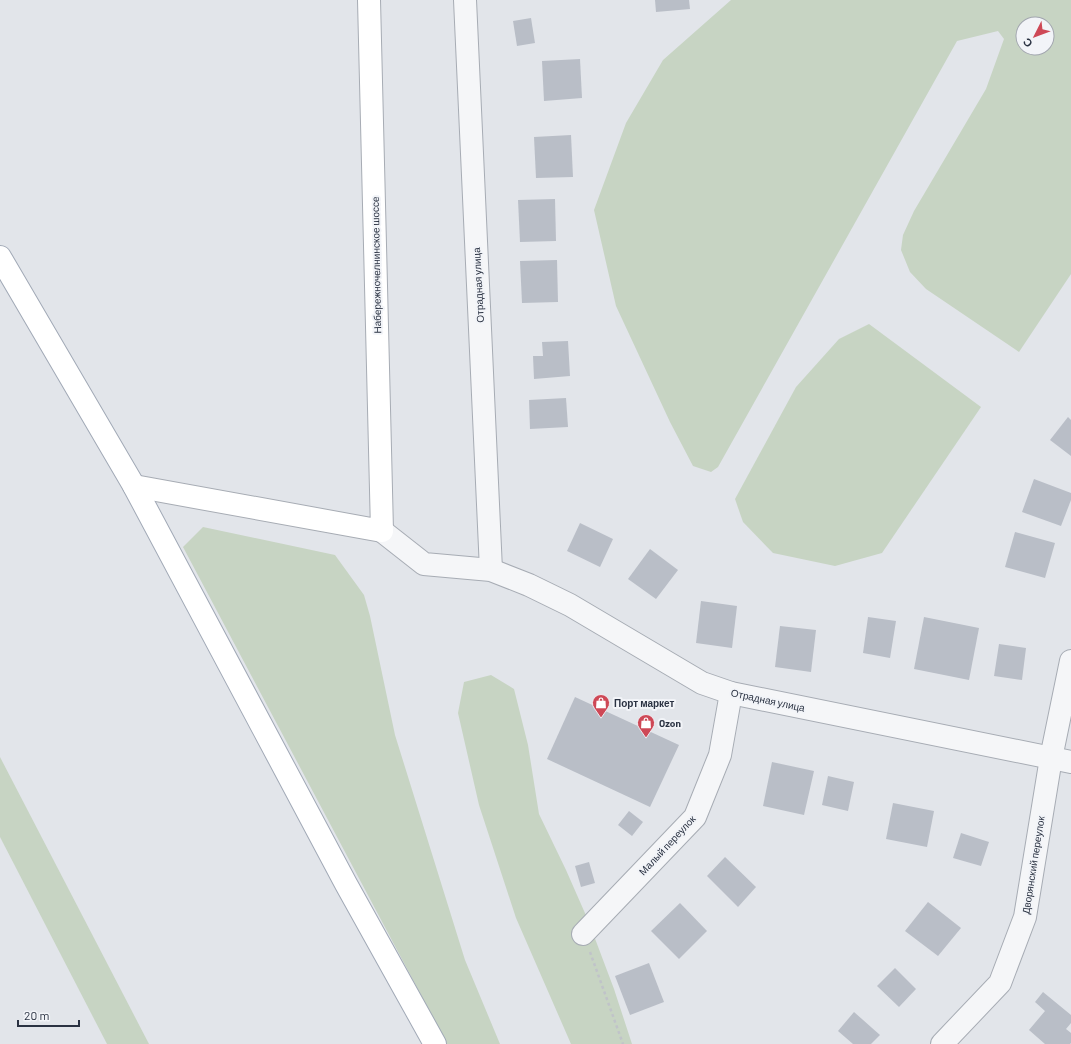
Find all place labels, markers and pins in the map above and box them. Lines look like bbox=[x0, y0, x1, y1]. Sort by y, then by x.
shop icon: Порт маркет bbox=[591, 693, 611, 718]
place label: Порт маркет bbox=[614, 697, 675, 709]
shop icon: Ozon bbox=[636, 713, 656, 738]
place label: Ozon bbox=[659, 717, 681, 729]

